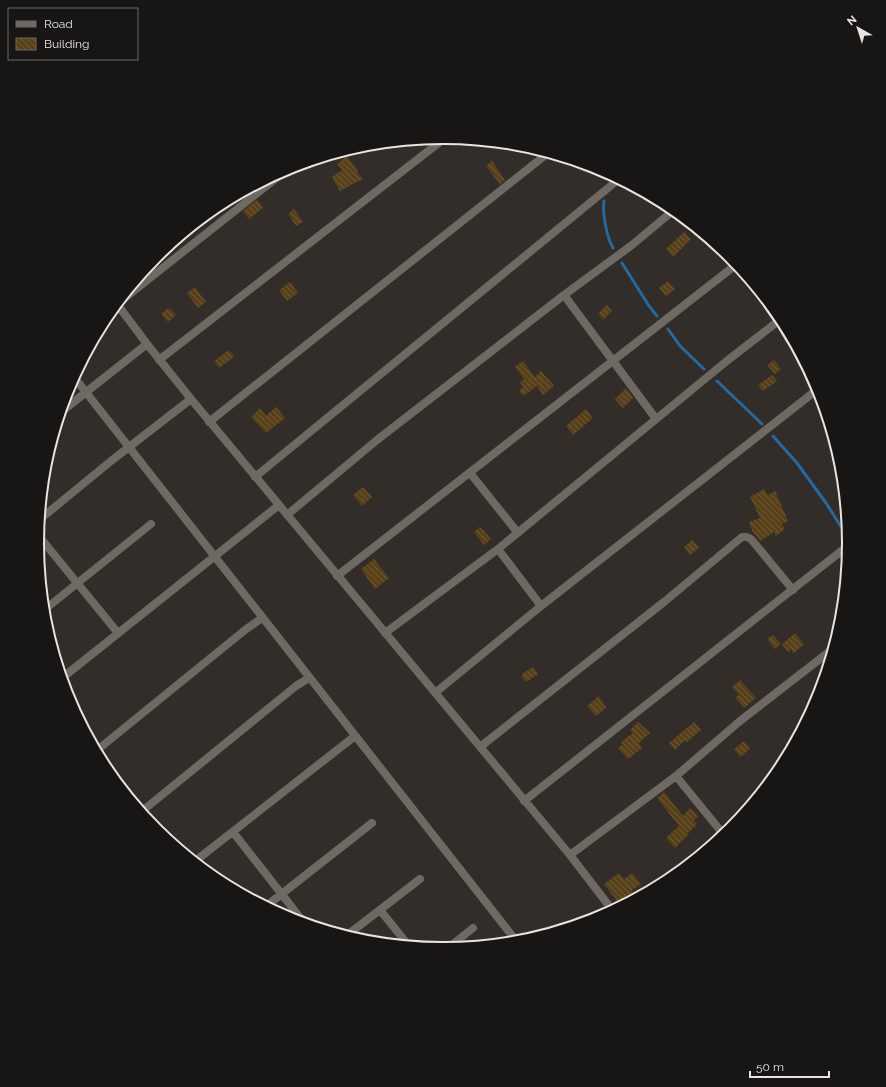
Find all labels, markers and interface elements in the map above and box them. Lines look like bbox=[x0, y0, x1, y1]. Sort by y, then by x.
legend bbox=[8, 8, 138, 60]
north arrow bbox=[838, 8, 878, 48]
text: N bbox=[845, 13, 859, 28]
text: Road bbox=[44, 17, 73, 31]
text: Building bbox=[44, 37, 90, 51]
scale bar bbox=[750, 1053, 829, 1079]
text: 50 m bbox=[756, 1060, 784, 1074]

